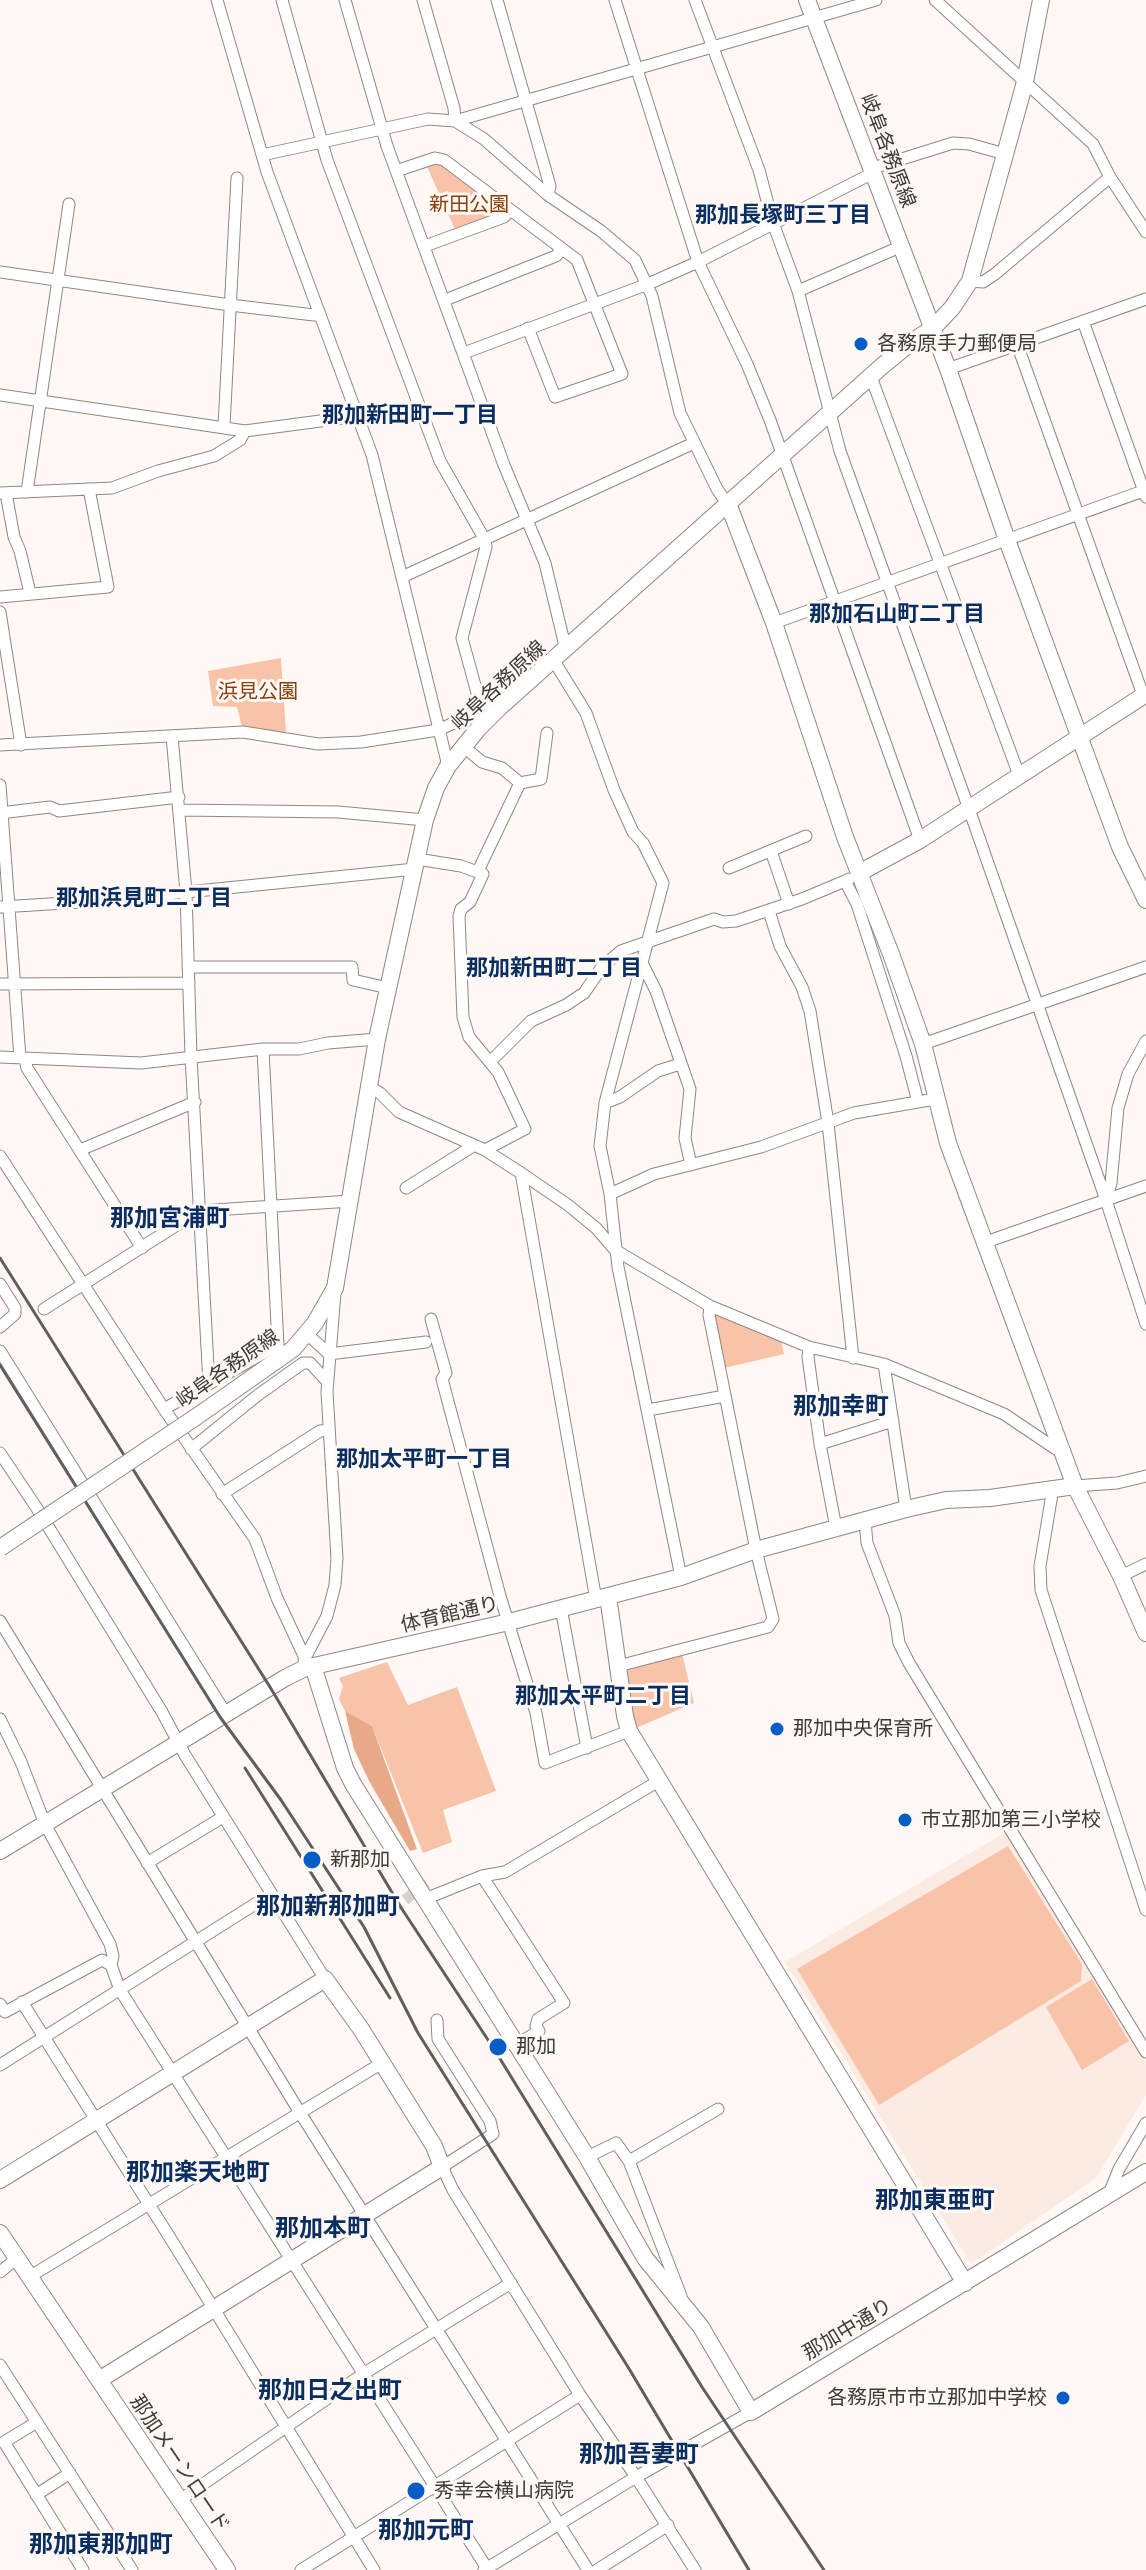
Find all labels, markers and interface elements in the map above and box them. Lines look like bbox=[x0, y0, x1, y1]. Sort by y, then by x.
street label: 岐阜各務原線 bbox=[854, 91, 920, 211]
park label: 新田公園 bbox=[429, 193, 509, 217]
district label: 那加長塚町三丁目 bbox=[695, 203, 871, 229]
place label: 各務原手力郵便局 bbox=[877, 332, 1037, 356]
marker: 各務原手力郵便局 bbox=[852, 335, 870, 353]
district label: 那加新田町一丁目 bbox=[322, 403, 498, 429]
district label: 那加石山町二丁目 bbox=[809, 602, 985, 628]
street label: 岐阜各務原線 bbox=[447, 636, 551, 736]
park label: 浜見公園 bbox=[218, 680, 298, 704]
district label: 那加浜見町二丁目 bbox=[56, 886, 232, 912]
district label: 那加新田町二丁目 bbox=[466, 956, 642, 982]
district label: 那加宮浦町 bbox=[110, 1205, 230, 1233]
street label: 岐阜各務原線 bbox=[172, 1325, 284, 1413]
district label: 那加幸町 bbox=[793, 1393, 889, 1421]
district label: 那加太平町一丁目 bbox=[336, 1447, 512, 1473]
street label: 体育館通り bbox=[399, 1592, 501, 1638]
district label: 那加太平町二丁目 bbox=[515, 1684, 691, 1710]
place label: 那加中央保育所 bbox=[793, 1717, 933, 1741]
marker: 那加中央保育所 bbox=[768, 1720, 786, 1738]
place label: 市立那加第三小学校 bbox=[921, 1808, 1101, 1832]
marker: 市立那加第三小学校 bbox=[896, 1811, 914, 1829]
place label: 新那加 bbox=[330, 1848, 390, 1872]
marker: 新那加 bbox=[301, 1849, 323, 1871]
district label: 那加新那加町 bbox=[256, 1893, 400, 1921]
place label: 那加 bbox=[516, 2035, 556, 2059]
marker: 那加 bbox=[487, 2036, 509, 2058]
district label: 那加楽天地町 bbox=[126, 2159, 270, 2187]
district label: 那加東亜町 bbox=[875, 2187, 995, 2215]
district label: 那加本町 bbox=[275, 2215, 371, 2243]
street label: 那加中通り bbox=[799, 2294, 897, 2366]
district label: 那加日之出町 bbox=[258, 2377, 402, 2405]
place label: 各務原市市立那加中学校 bbox=[827, 2386, 1047, 2410]
marker: 各務原市市立那加中学校 bbox=[1054, 2389, 1072, 2407]
street label: 那加メーンロード bbox=[124, 2391, 234, 2537]
district label: 那加吾妻町 bbox=[579, 2441, 699, 2469]
place label: 秀幸会横山病院 bbox=[434, 2479, 574, 2503]
marker: 秀幸会横山病院 bbox=[405, 2480, 427, 2502]
district label: 那加元町 bbox=[378, 2517, 474, 2545]
district label: 那加東那加町 bbox=[29, 2531, 173, 2559]

